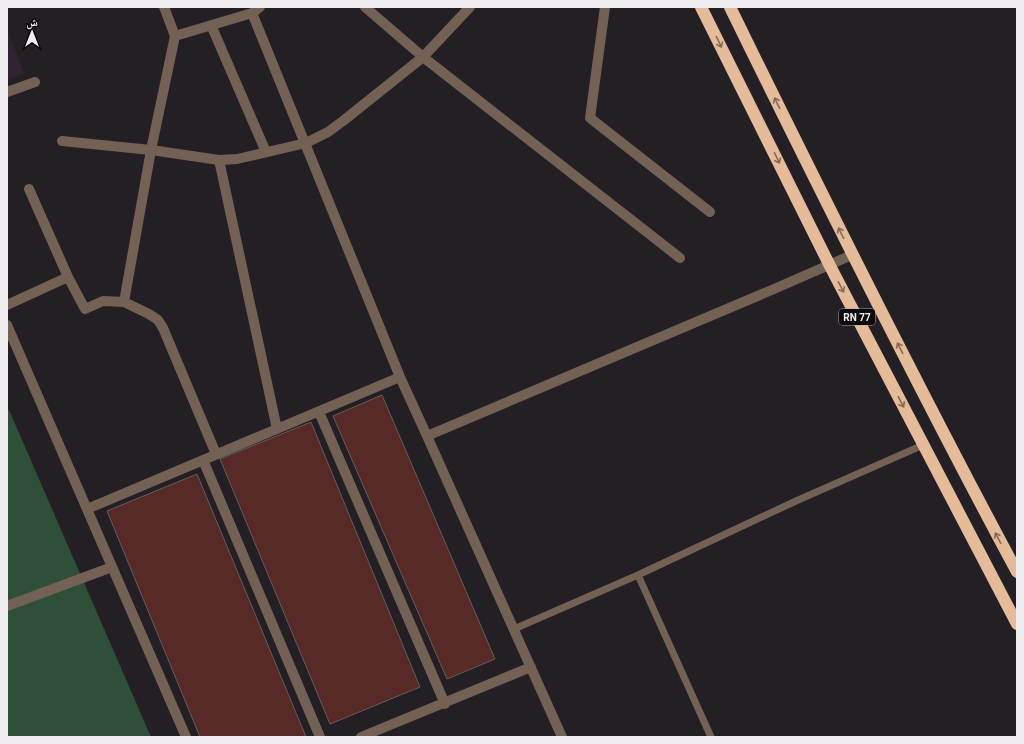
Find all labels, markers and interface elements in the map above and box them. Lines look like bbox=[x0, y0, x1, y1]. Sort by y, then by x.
north arrow bbox=[12, 12, 52, 52]
text: ش bbox=[26, 16, 38, 30]
one-way arrow bbox=[716, 36, 723, 48]
one-way arrow bbox=[773, 98, 780, 110]
one-way arrow bbox=[774, 152, 781, 164]
one-way arrow bbox=[836, 227, 844, 239]
one-way arrow bbox=[838, 281, 845, 293]
road number: RN 77 bbox=[839, 309, 875, 325]
one-way arrow bbox=[895, 343, 903, 355]
one-way arrow bbox=[898, 396, 905, 408]
one-way arrow bbox=[994, 532, 1002, 544]

